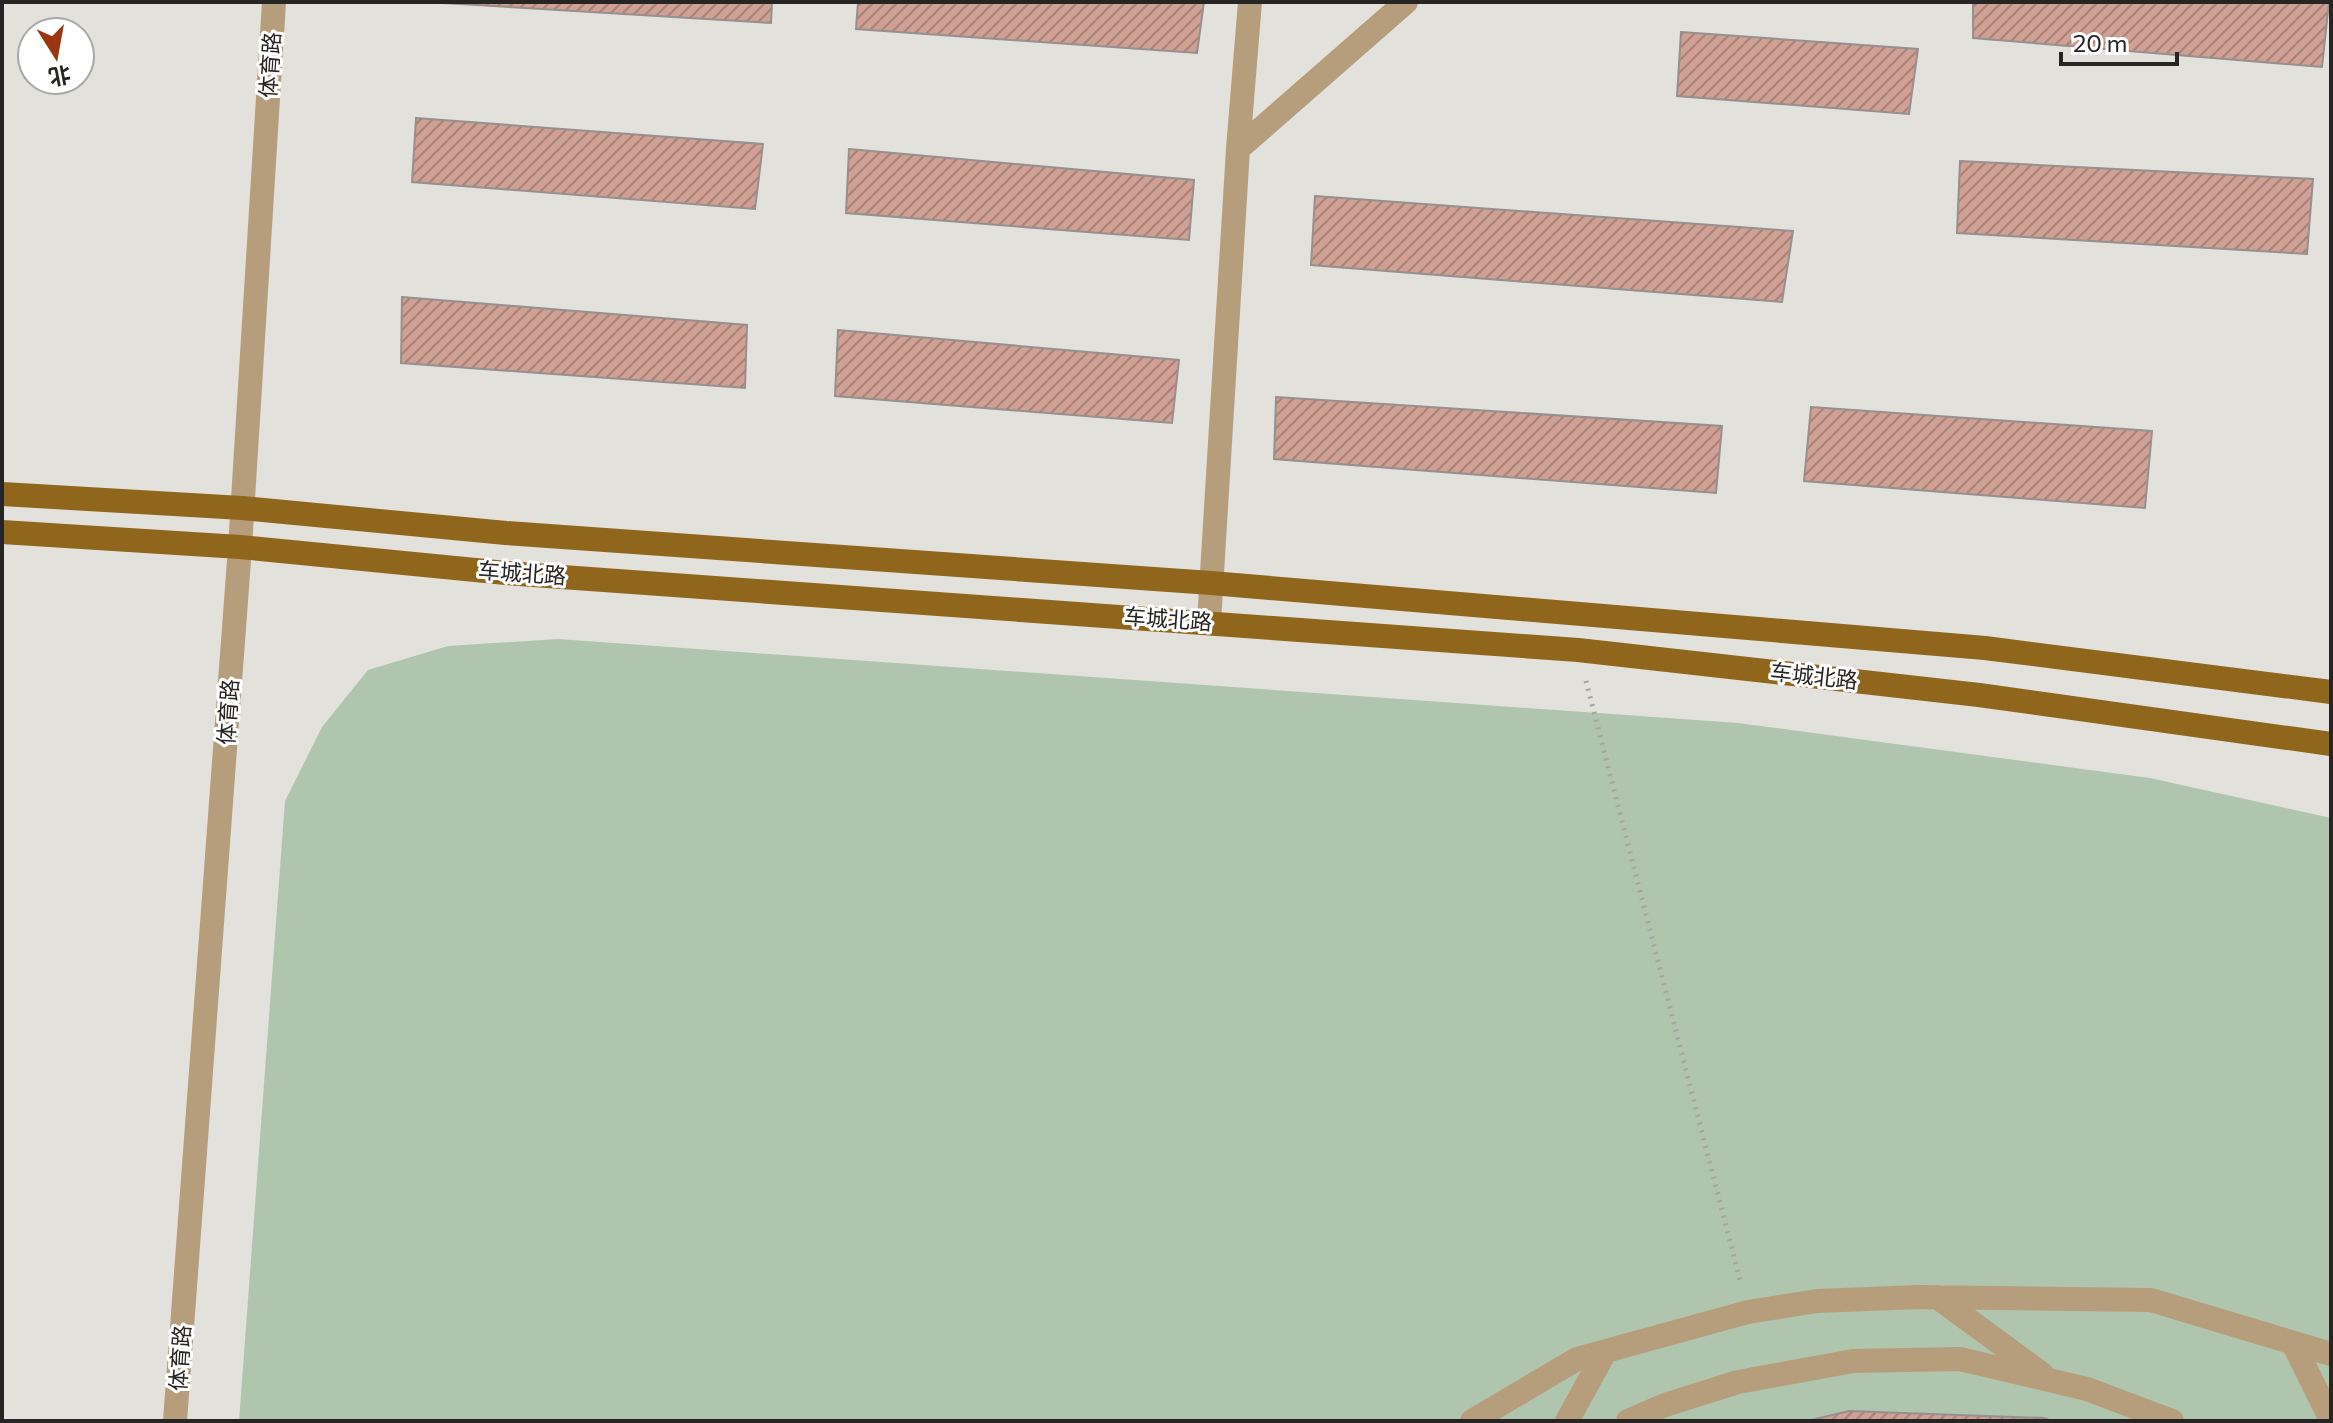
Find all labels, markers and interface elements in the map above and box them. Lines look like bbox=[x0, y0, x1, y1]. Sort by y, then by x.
north arrow bbox=[16, 16, 96, 96]
scale bar bbox=[2061, 16, 2177, 66]
text: 20 m bbox=[2073, 28, 2127, 57]
street label: 体育路 bbox=[254, 31, 285, 99]
text: 北 bbox=[47, 61, 73, 91]
street label: 车城北路 bbox=[477, 556, 567, 589]
street label: 车城北路 bbox=[1123, 602, 1213, 635]
street label: 车城北路 bbox=[1769, 657, 1859, 694]
street label: 体育路 bbox=[212, 678, 243, 746]
street label: 体育路 bbox=[164, 1324, 195, 1392]

